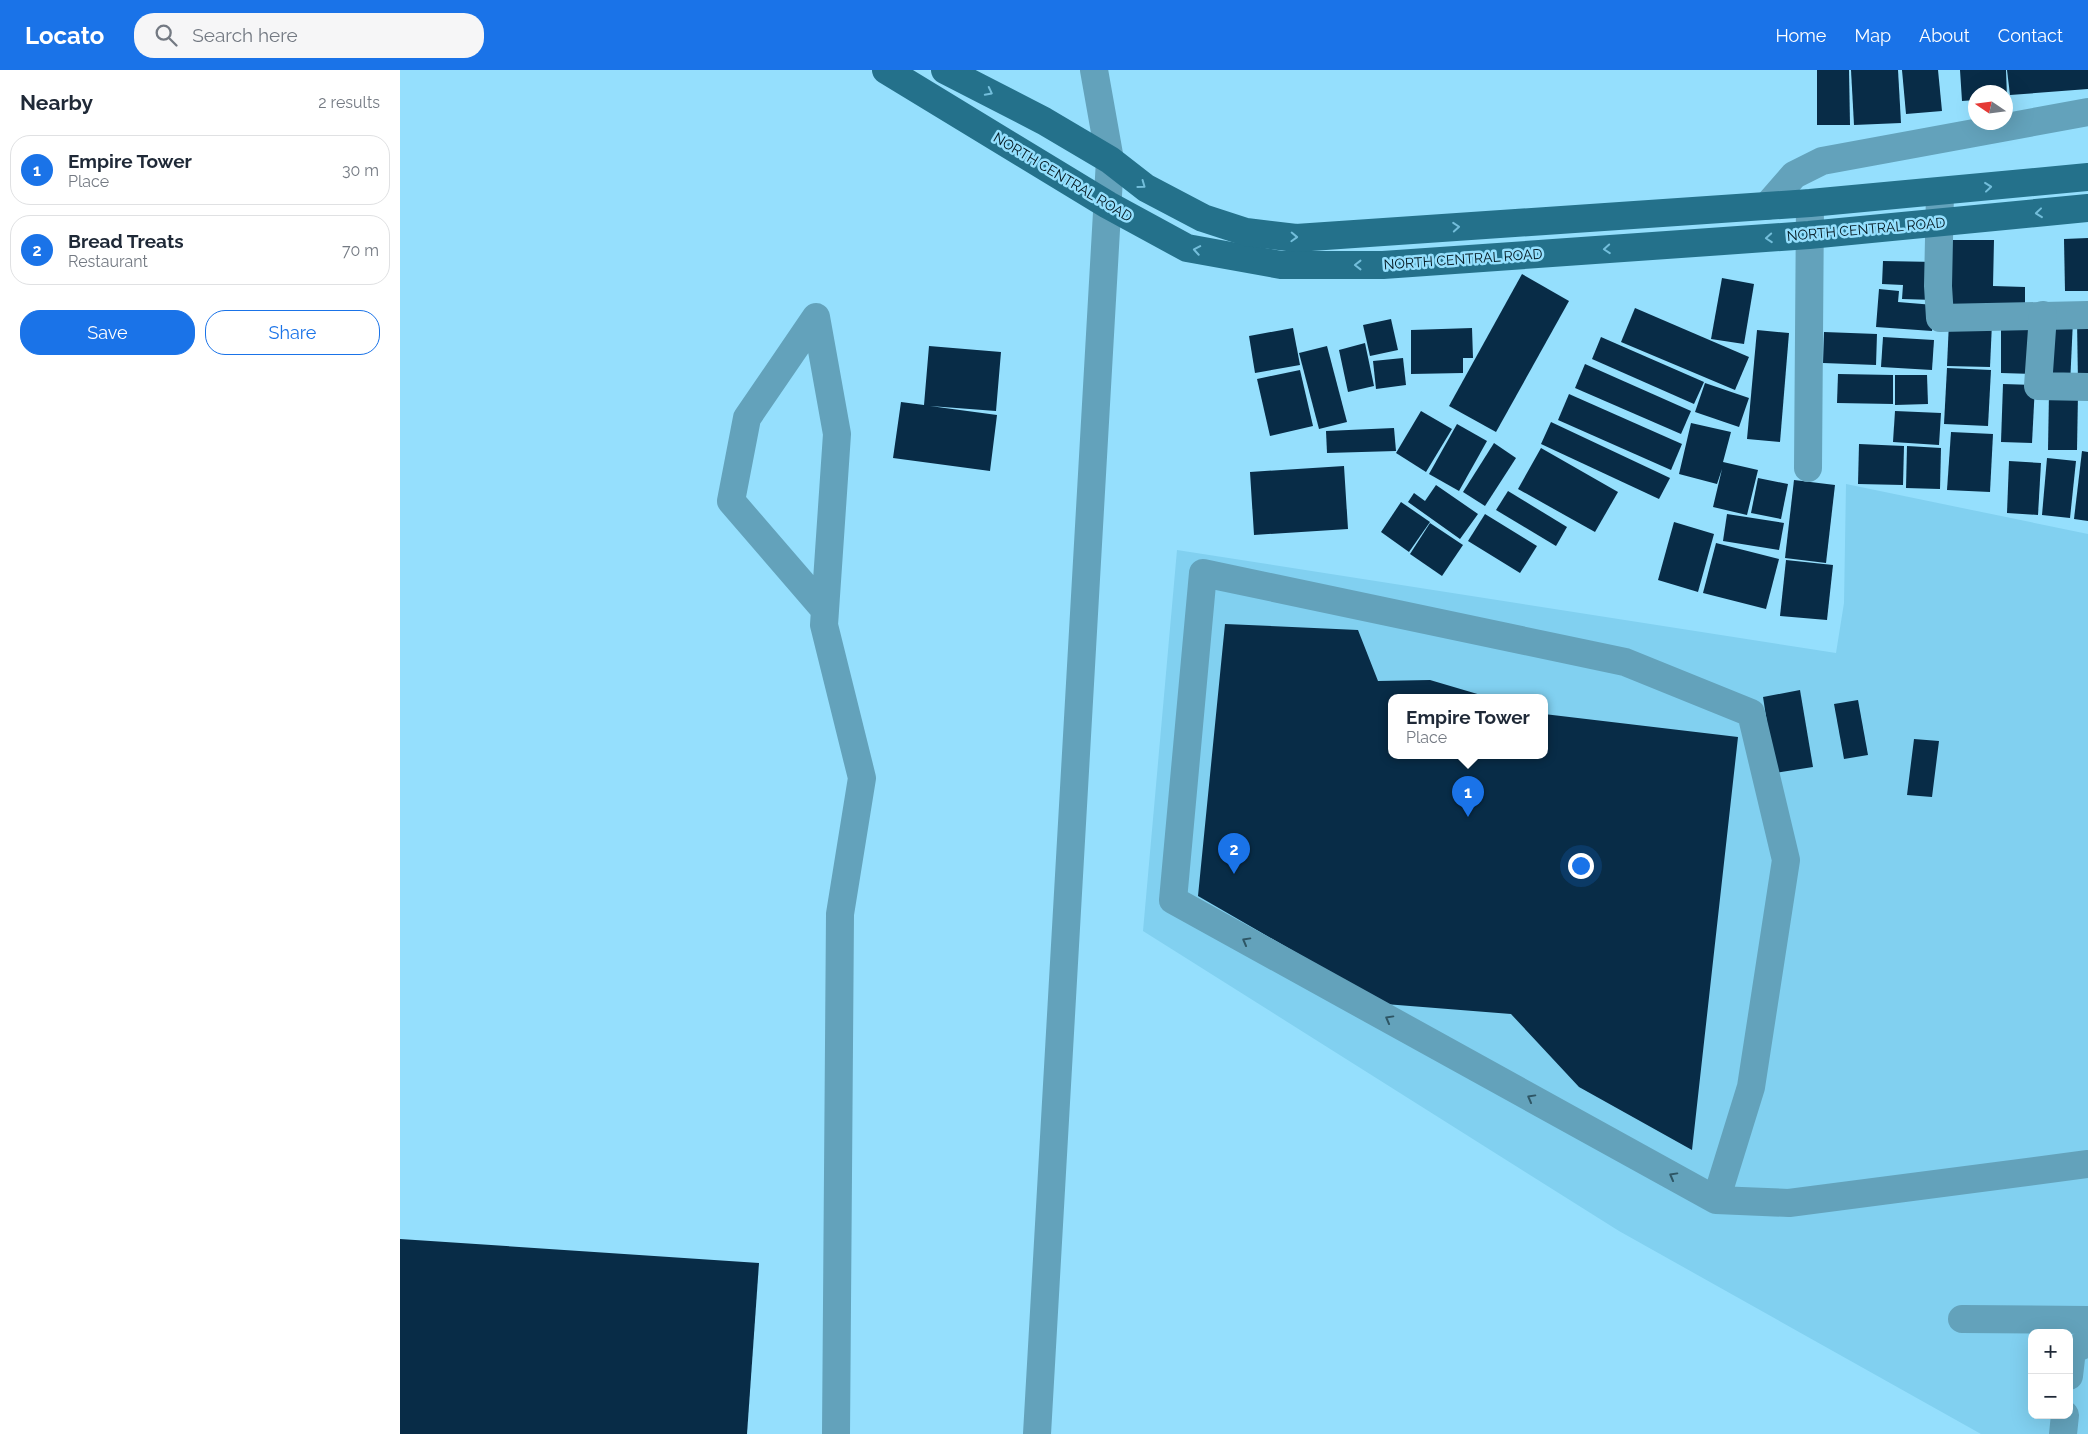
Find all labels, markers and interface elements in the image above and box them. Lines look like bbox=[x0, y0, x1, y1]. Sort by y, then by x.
search box bbox=[134, 13, 484, 58]
text: Locato bbox=[25, 21, 104, 50]
icon: search bbox=[152, 21, 180, 49]
text: Search here bbox=[192, 24, 298, 46]
text: Home bbox=[1775, 25, 1826, 46]
text: Map bbox=[1854, 25, 1891, 46]
text: About bbox=[1919, 25, 1970, 46]
text: Contact bbox=[1998, 25, 2063, 46]
north arrow bbox=[1968, 85, 2013, 130]
one-way arrow bbox=[983, 86, 992, 96]
text: Nearby bbox=[20, 90, 93, 115]
text: 2 results bbox=[318, 93, 380, 112]
street label: NORTH CENTRAL ROAD bbox=[991, 129, 1135, 225]
text: Empire Tower bbox=[68, 150, 192, 172]
text: 1 bbox=[33, 161, 41, 180]
text: 30 m bbox=[342, 161, 379, 180]
text: Place bbox=[68, 172, 109, 191]
one-way arrow bbox=[1137, 179, 1146, 188]
one-way arrow bbox=[1985, 182, 1993, 193]
one-way arrow bbox=[2035, 207, 2043, 218]
street label: NORTH CENTRAL ROAD bbox=[1786, 214, 1946, 244]
one-way arrow bbox=[1452, 221, 1460, 232]
text: Bread Treats bbox=[68, 230, 184, 252]
one-way arrow bbox=[1290, 231, 1298, 242]
one-way arrow bbox=[1765, 232, 1773, 243]
text: 2 bbox=[32, 241, 42, 260]
text: 70 m bbox=[342, 241, 379, 260]
one-way arrow bbox=[1603, 244, 1611, 255]
one-way arrow bbox=[1192, 245, 1201, 256]
street label: NORTH CENTRAL ROAD bbox=[1383, 245, 1543, 273]
text: Restaurant bbox=[68, 252, 148, 271]
one-way arrow bbox=[1353, 260, 1361, 270]
button: Save bbox=[20, 310, 195, 355]
button: Share bbox=[205, 310, 380, 355]
popup bbox=[1388, 694, 1548, 759]
text: Empire Tower bbox=[1406, 706, 1530, 728]
text: Place bbox=[1406, 728, 1447, 747]
pin: 1 bbox=[1452, 776, 1484, 817]
pin: 2 bbox=[1218, 833, 1250, 874]
your location bbox=[1568, 853, 1594, 879]
one-way arrow bbox=[1243, 937, 1252, 947]
one-way arrow bbox=[1385, 1015, 1394, 1025]
one-way arrow bbox=[1527, 1094, 1536, 1104]
one-way arrow bbox=[1669, 1172, 1678, 1182]
map controls bbox=[2028, 1329, 2073, 1419]
button: + bbox=[2028, 1329, 2073, 1374]
button: − bbox=[2028, 1374, 2073, 1419]

